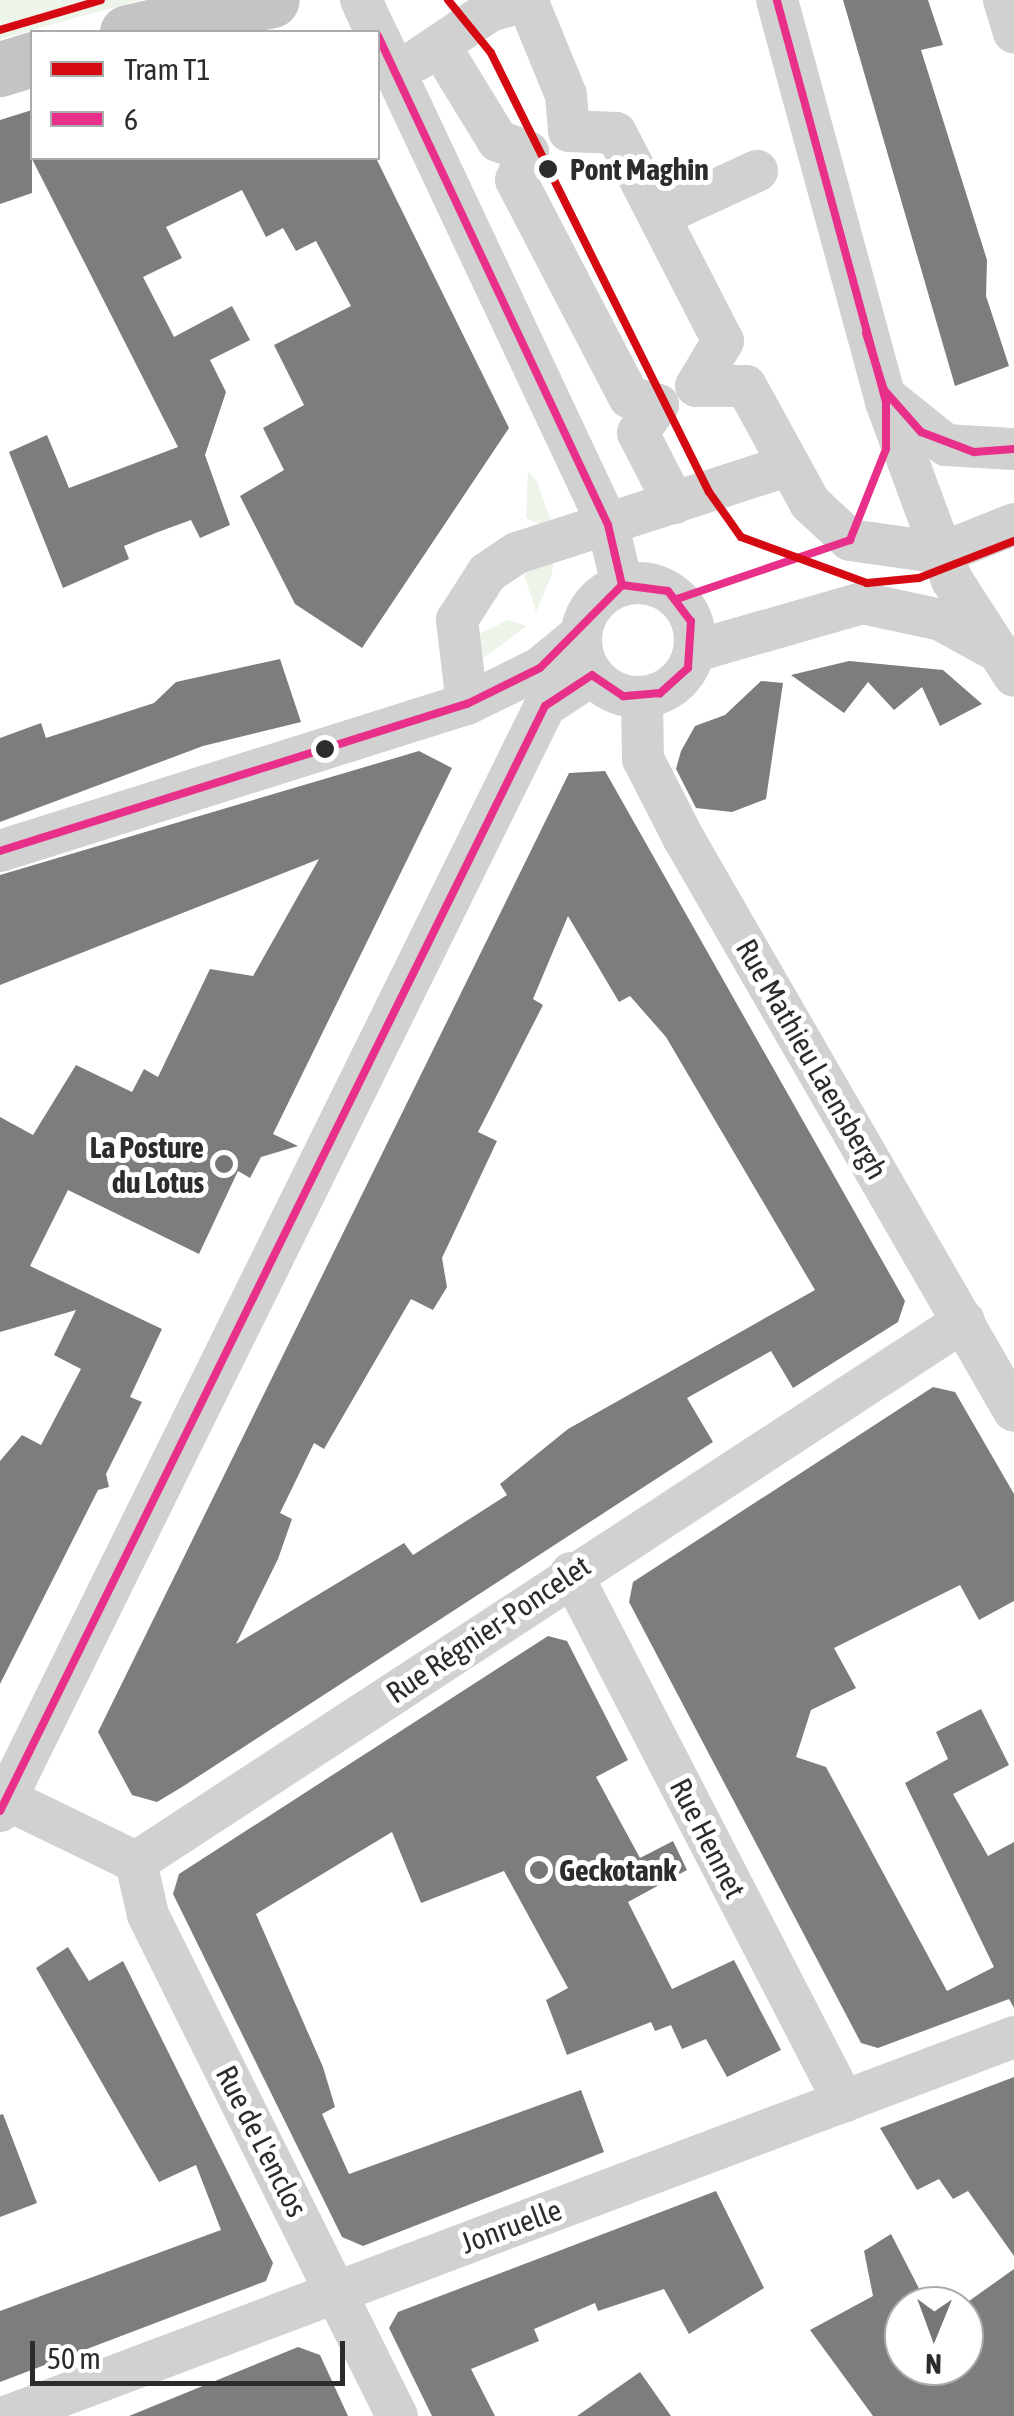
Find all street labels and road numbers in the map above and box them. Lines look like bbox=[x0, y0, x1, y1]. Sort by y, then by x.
street label: Rue Mathieu Laensbergh bbox=[729, 933, 895, 1185]
street label: Rue Régnier-Poncelet bbox=[379, 1548, 597, 1710]
street label: Rue Hennet bbox=[663, 1772, 753, 1904]
street label: Rue de L'enclos bbox=[209, 2059, 315, 2223]
street label: Jonruelle bbox=[456, 2191, 566, 2261]

